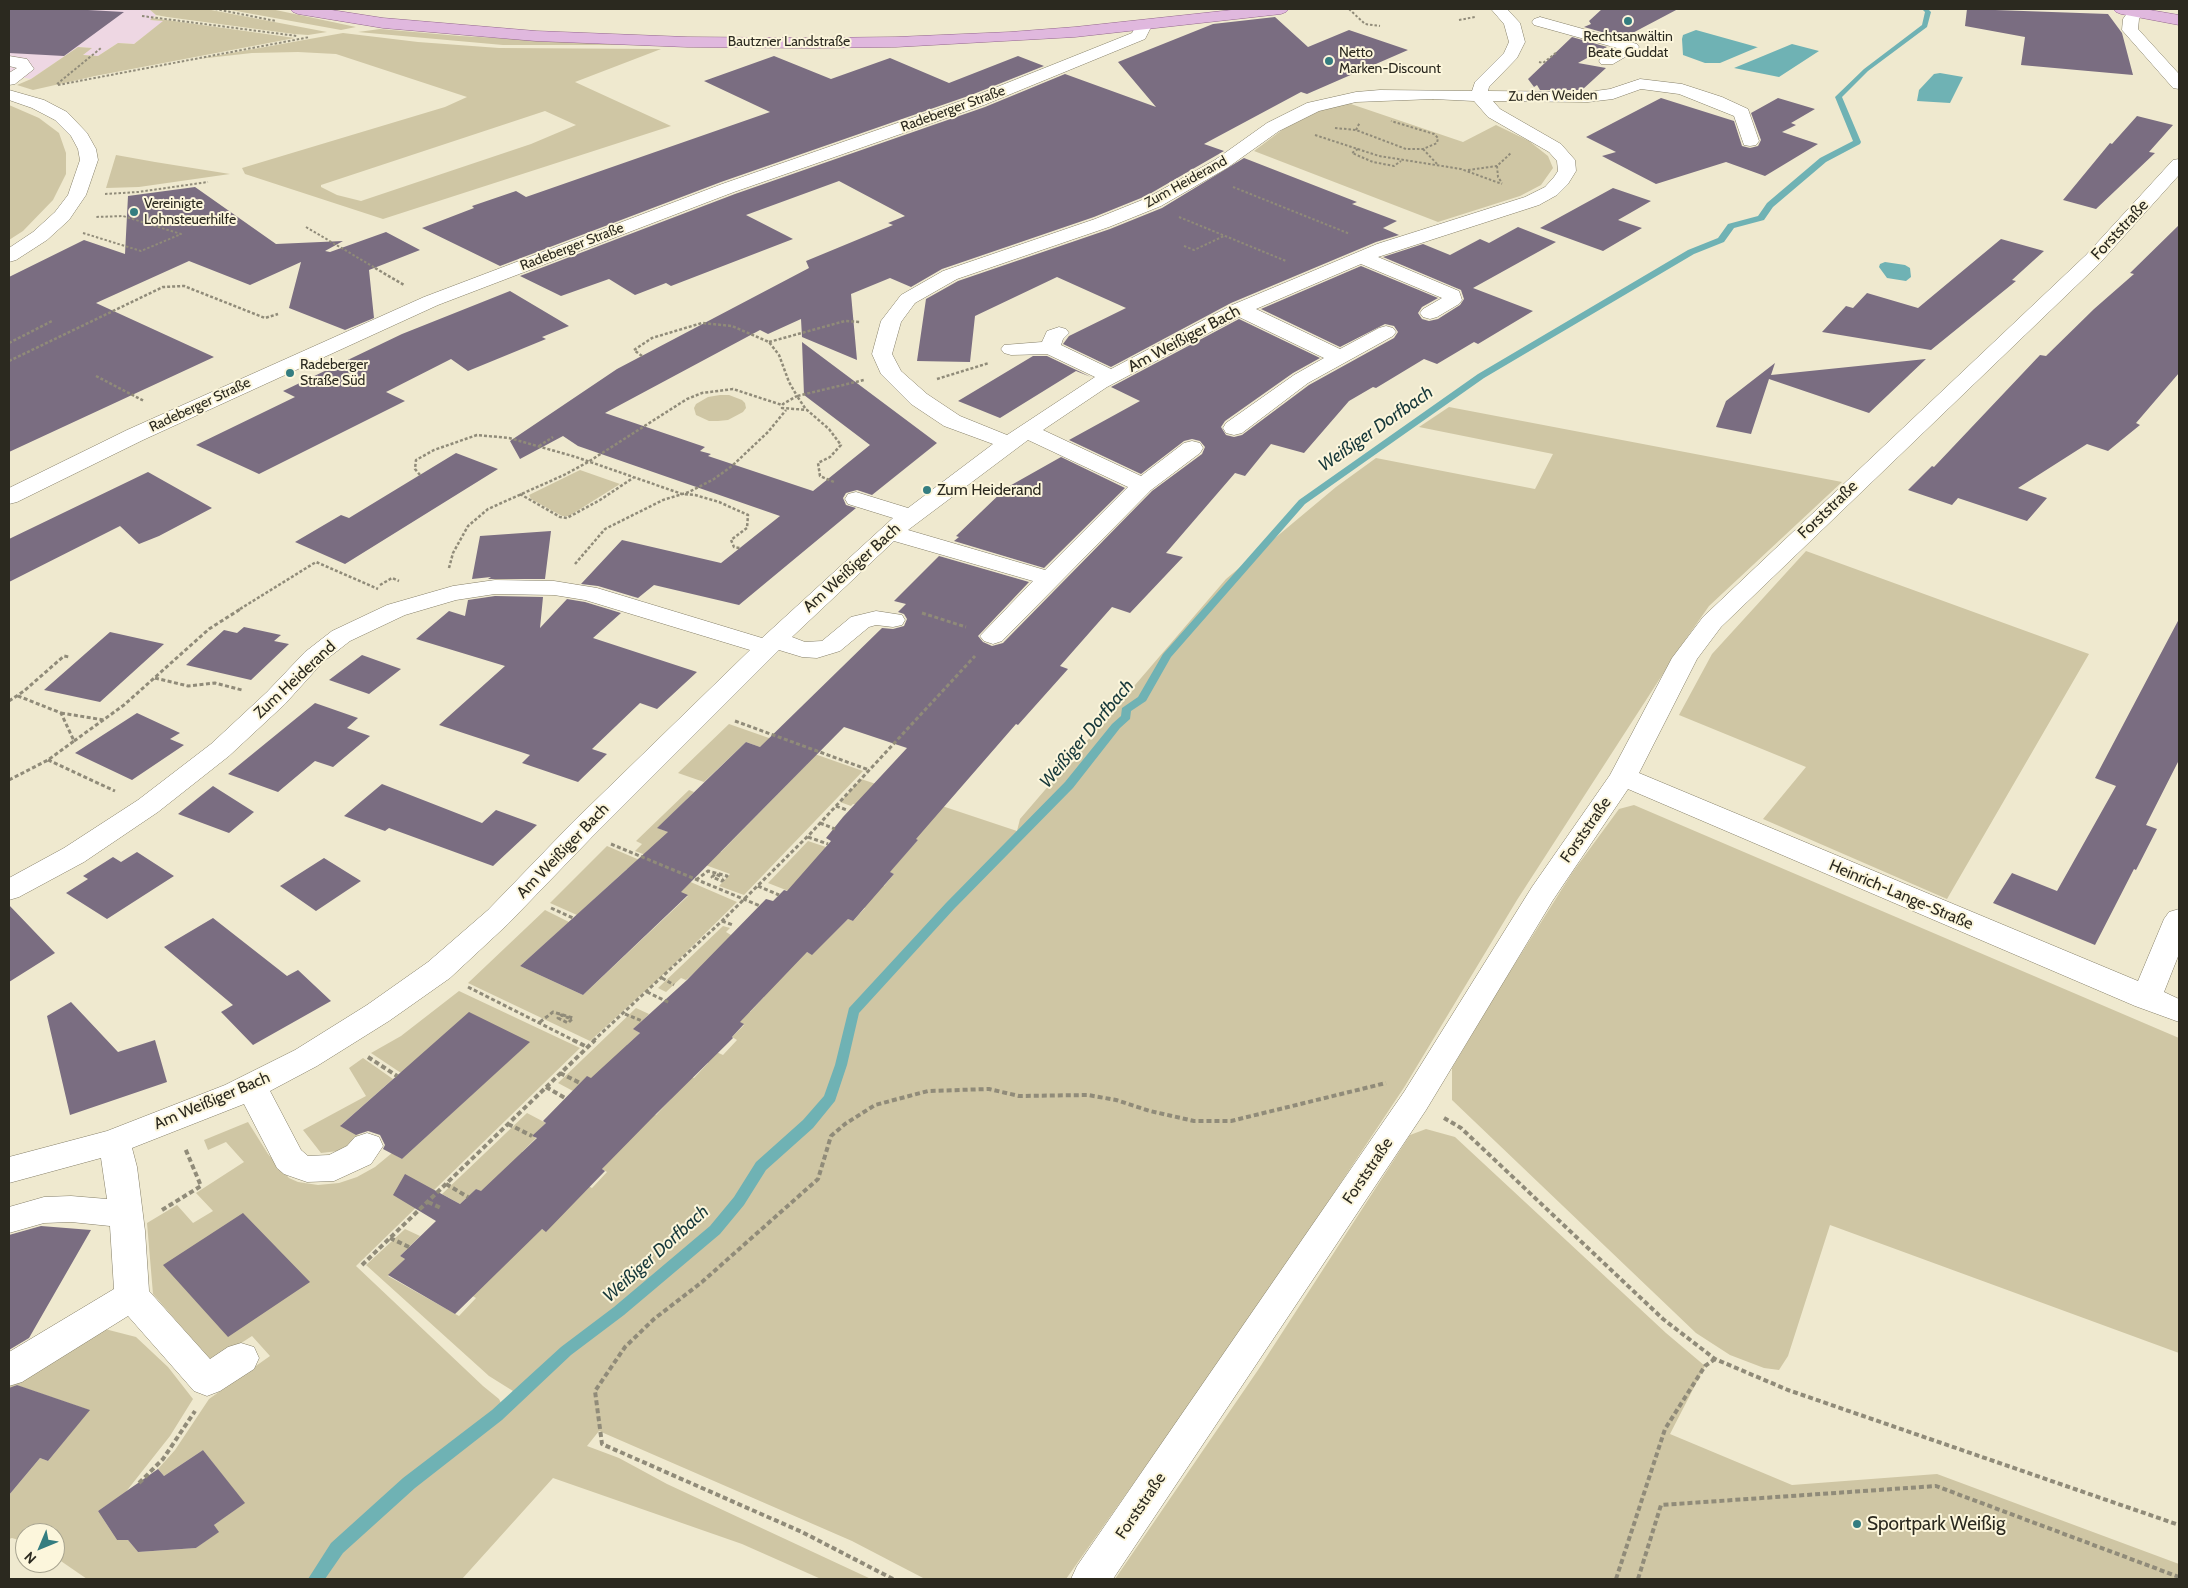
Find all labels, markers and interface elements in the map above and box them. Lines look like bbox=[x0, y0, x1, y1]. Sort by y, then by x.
marker: Rechtsanwältin Beate Guddat bbox=[1622, 15, 1634, 27]
place label: Rechtsanwältin Beate Guddat bbox=[1583, 29, 1673, 62]
street label: Bautzner Landstraße bbox=[728, 34, 850, 50]
place label: Netto Marken-Discount bbox=[1339, 45, 1441, 78]
marker: Netto Marken-Discount bbox=[1323, 55, 1335, 67]
street label: Radeberger Straße bbox=[898, 82, 1008, 136]
street label: Zu den Weiden bbox=[1508, 87, 1598, 105]
street label: Zum Heiderand bbox=[1142, 152, 1230, 212]
place label: Vereinigte Lohnsteuerhilfe bbox=[144, 196, 236, 228]
street label: Forststraße bbox=[2087, 196, 2153, 264]
marker: Vereinigte Lohnsteuerhilfe bbox=[128, 206, 140, 218]
street label: Radeberger Straße bbox=[518, 219, 626, 275]
street label: Am Weißiger Bach bbox=[1125, 301, 1243, 377]
place label: Radeberger Straße Süd bbox=[300, 357, 368, 390]
marker: Radeberger Straße Süd bbox=[284, 367, 296, 379]
street label: Radeberger Straße bbox=[147, 374, 253, 436]
water label: Weißiger Dorfbach bbox=[1315, 381, 1437, 477]
street label: Forststraße bbox=[1794, 477, 1862, 543]
place label: Zum Heiderand bbox=[937, 480, 1041, 500]
marker: Zum Heiderand bbox=[921, 484, 933, 496]
street label: Am Weißiger Bach bbox=[799, 519, 905, 617]
street label: Zum Heiderand bbox=[250, 637, 340, 723]
water label: Weißiger Dorfbach bbox=[1035, 675, 1139, 793]
street label: Forststraße bbox=[1556, 794, 1616, 866]
street label: Am Weißiger Bach bbox=[513, 800, 613, 902]
street label: Heinrich-Lange-Straße bbox=[1826, 856, 1976, 934]
street label: Am Weißiger Bach bbox=[151, 1068, 273, 1134]
street label: Forststraße bbox=[1339, 1134, 1397, 1208]
water label: Weißiger Dorfbach bbox=[599, 1201, 713, 1307]
street label: Forststraße bbox=[1112, 1469, 1170, 1543]
place label: Sportpark Weißig bbox=[1867, 1513, 2005, 1535]
marker: Sportpark Weißig bbox=[1851, 1518, 1863, 1530]
north arrow bbox=[15, 1523, 65, 1573]
text: N bbox=[20, 1548, 40, 1568]

